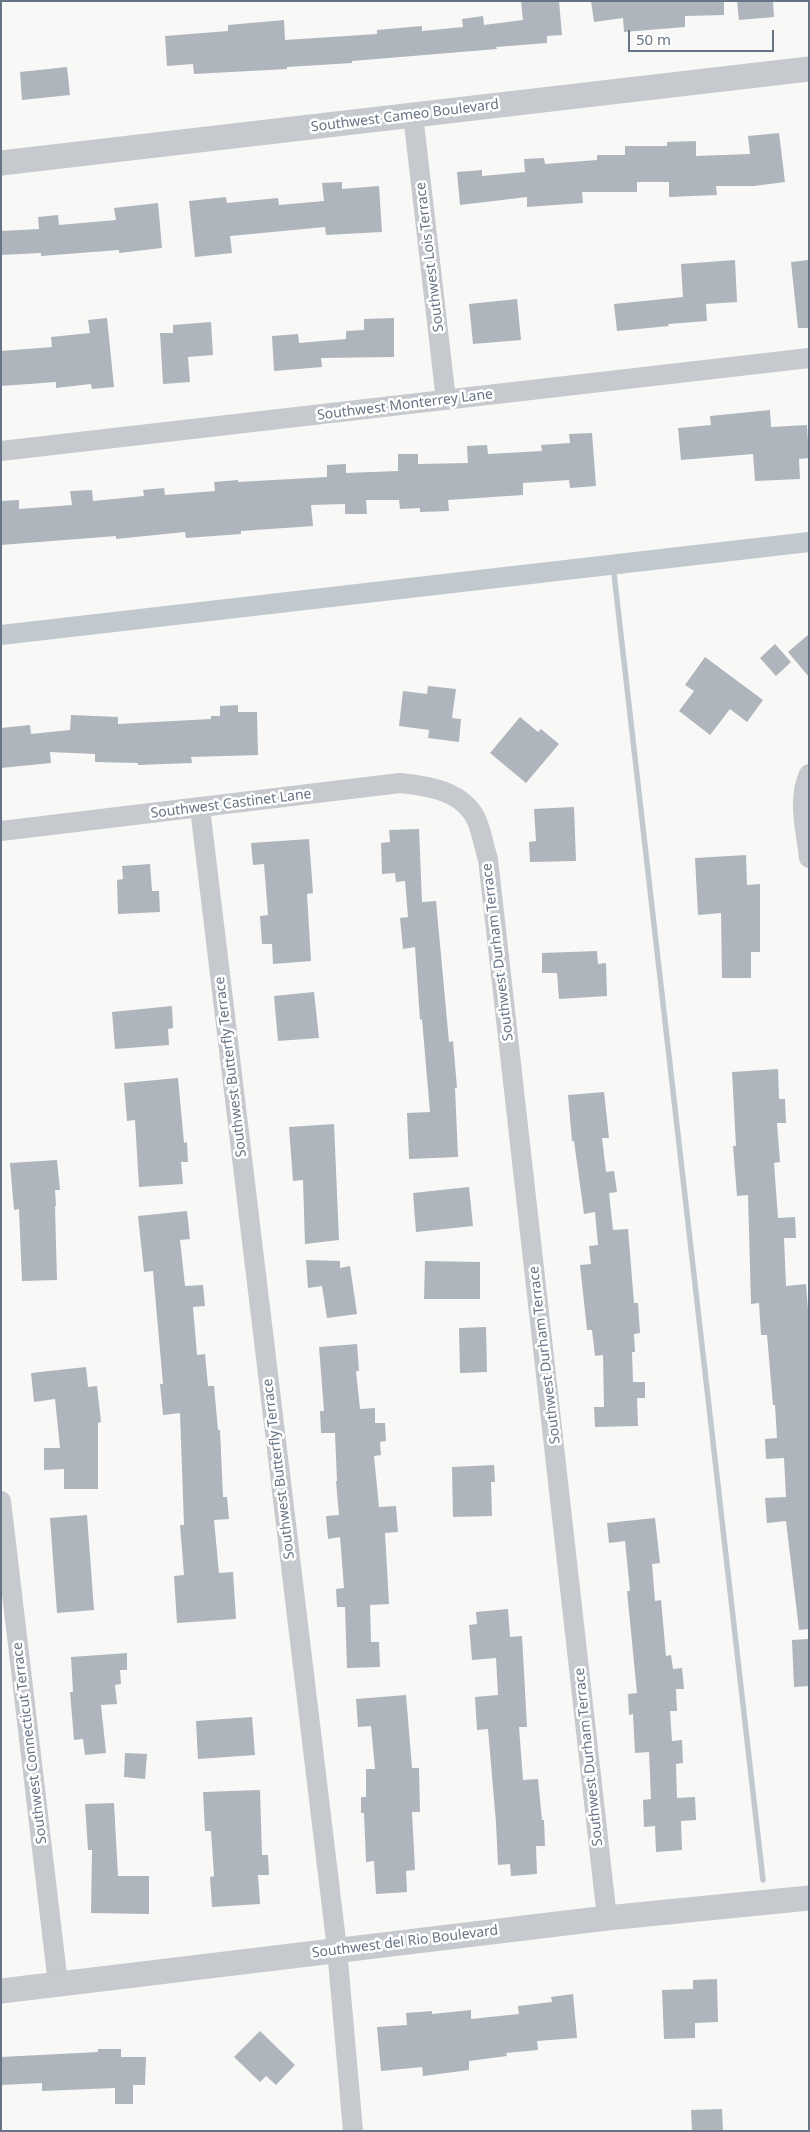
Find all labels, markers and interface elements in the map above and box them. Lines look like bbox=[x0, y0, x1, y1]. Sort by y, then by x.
scale bar bbox=[630, 20, 776, 52]
text: 50 m bbox=[636, 29, 671, 49]
street label: Southwest Cameo Boulevard bbox=[310, 96, 500, 136]
street label: Southwest Lois Terrace bbox=[412, 181, 448, 333]
street label: Southwest Monterrey Lane bbox=[316, 386, 494, 424]
street label: Southwest Castinet Lane bbox=[150, 786, 312, 822]
street label: Southwest Durham Terrace bbox=[479, 862, 517, 1042]
street label: Southwest Butterfly Terrace bbox=[212, 976, 250, 1158]
street label: Southwest Durham Terrace bbox=[526, 1265, 564, 1445]
street label: Southwest Butterfly Terrace bbox=[260, 1378, 298, 1560]
street label: Southwest Connecticut Terrace bbox=[9, 1641, 51, 1845]
street label: Southwest Durham Terrace bbox=[571, 1667, 607, 1847]
street label: Southwest del Rio Boulevard bbox=[311, 1922, 499, 1962]

